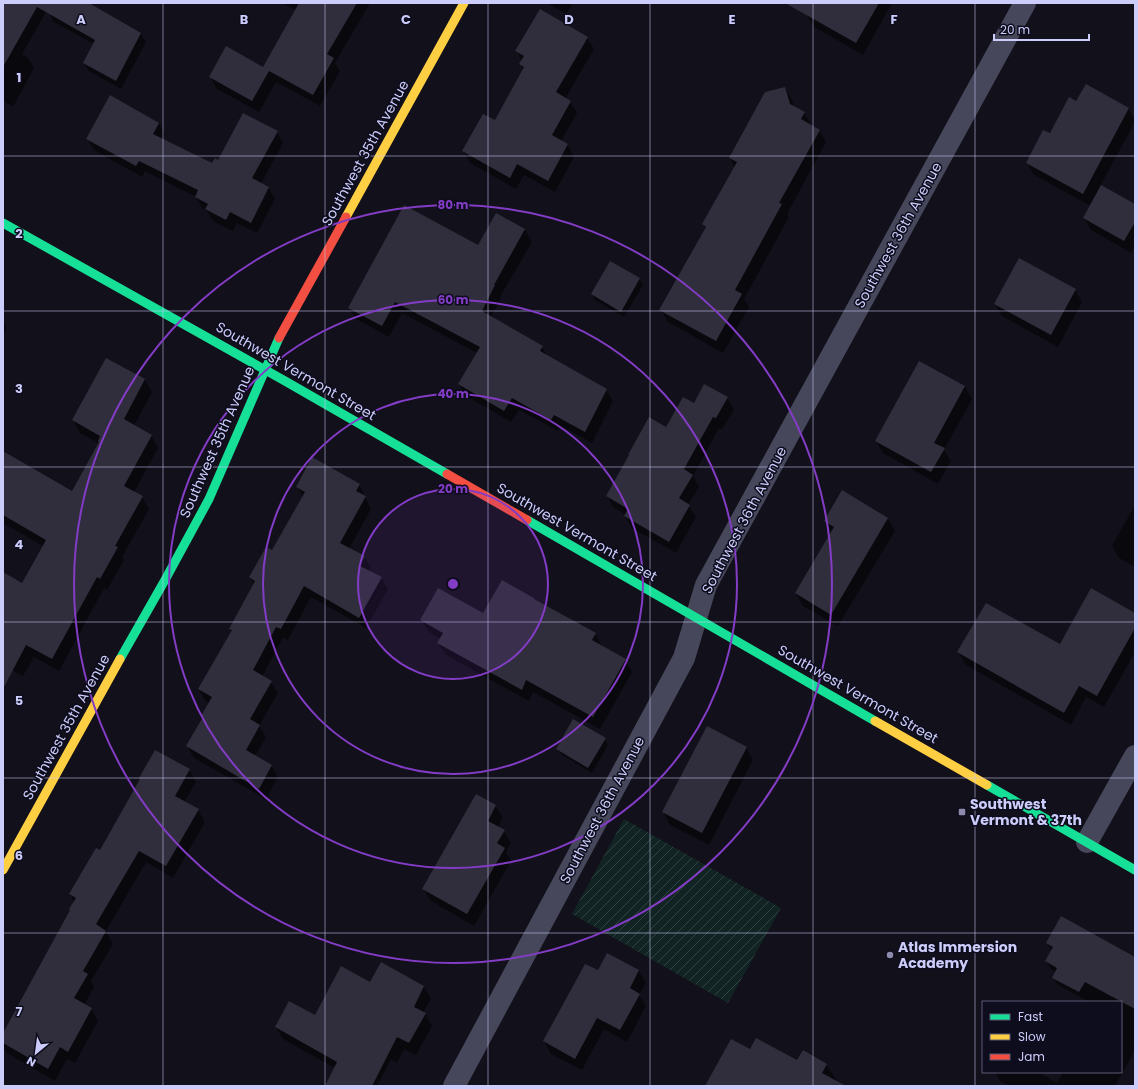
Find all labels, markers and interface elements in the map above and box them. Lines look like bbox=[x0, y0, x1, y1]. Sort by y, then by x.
text: A bbox=[76, 10, 86, 29]
text: B bbox=[240, 10, 249, 29]
text: C bbox=[401, 10, 411, 29]
text: D bbox=[564, 10, 574, 29]
text: E bbox=[728, 10, 736, 29]
text: F bbox=[890, 10, 898, 29]
scale bar bbox=[994, 16, 1089, 42]
text: 20 m bbox=[1000, 21, 1030, 38]
text: 1 bbox=[17, 68, 21, 87]
street label: Southwest 35th Avenue bbox=[317, 76, 414, 230]
street label: Southwest 36th Avenue bbox=[849, 158, 947, 312]
text: 80 m bbox=[438, 196, 469, 213]
text: 2 bbox=[15, 224, 23, 243]
text: 60 m bbox=[438, 291, 469, 308]
street label: Southwest Vermont Street bbox=[212, 317, 380, 425]
street label: Southwest 35th Avenue bbox=[175, 363, 260, 521]
text: 3 bbox=[15, 379, 23, 398]
text: 40 m bbox=[437, 385, 469, 402]
street label: Southwest 36th Avenue bbox=[697, 443, 791, 597]
street label: Southwest Vermont Street bbox=[493, 478, 661, 586]
text: 20 m bbox=[438, 480, 468, 497]
text: 4 bbox=[15, 535, 24, 554]
centre of rings bbox=[446, 577, 460, 591]
street label: Southwest Vermont Street bbox=[774, 640, 942, 748]
street label: Southwest 35th Avenue bbox=[19, 651, 113, 803]
street label: Southwest 36th Avenue bbox=[555, 733, 649, 887]
place label: Southwest Vermont & 37th bbox=[970, 794, 1082, 830]
marker: Southwest Vermont & 37th bbox=[957, 807, 967, 817]
text: 6 bbox=[15, 846, 23, 865]
place label: Atlas Immersion Academy bbox=[898, 937, 1017, 973]
marker: Atlas Immersion Academy bbox=[885, 950, 895, 960]
legend bbox=[982, 1001, 1122, 1073]
text: 7 bbox=[16, 1002, 23, 1021]
text: Fast bbox=[1018, 1008, 1043, 1025]
text: Slow bbox=[1018, 1028, 1046, 1045]
north arrow bbox=[16, 1033, 56, 1073]
text: Jam bbox=[1018, 1048, 1045, 1065]
text: N bbox=[24, 1053, 39, 1071]

